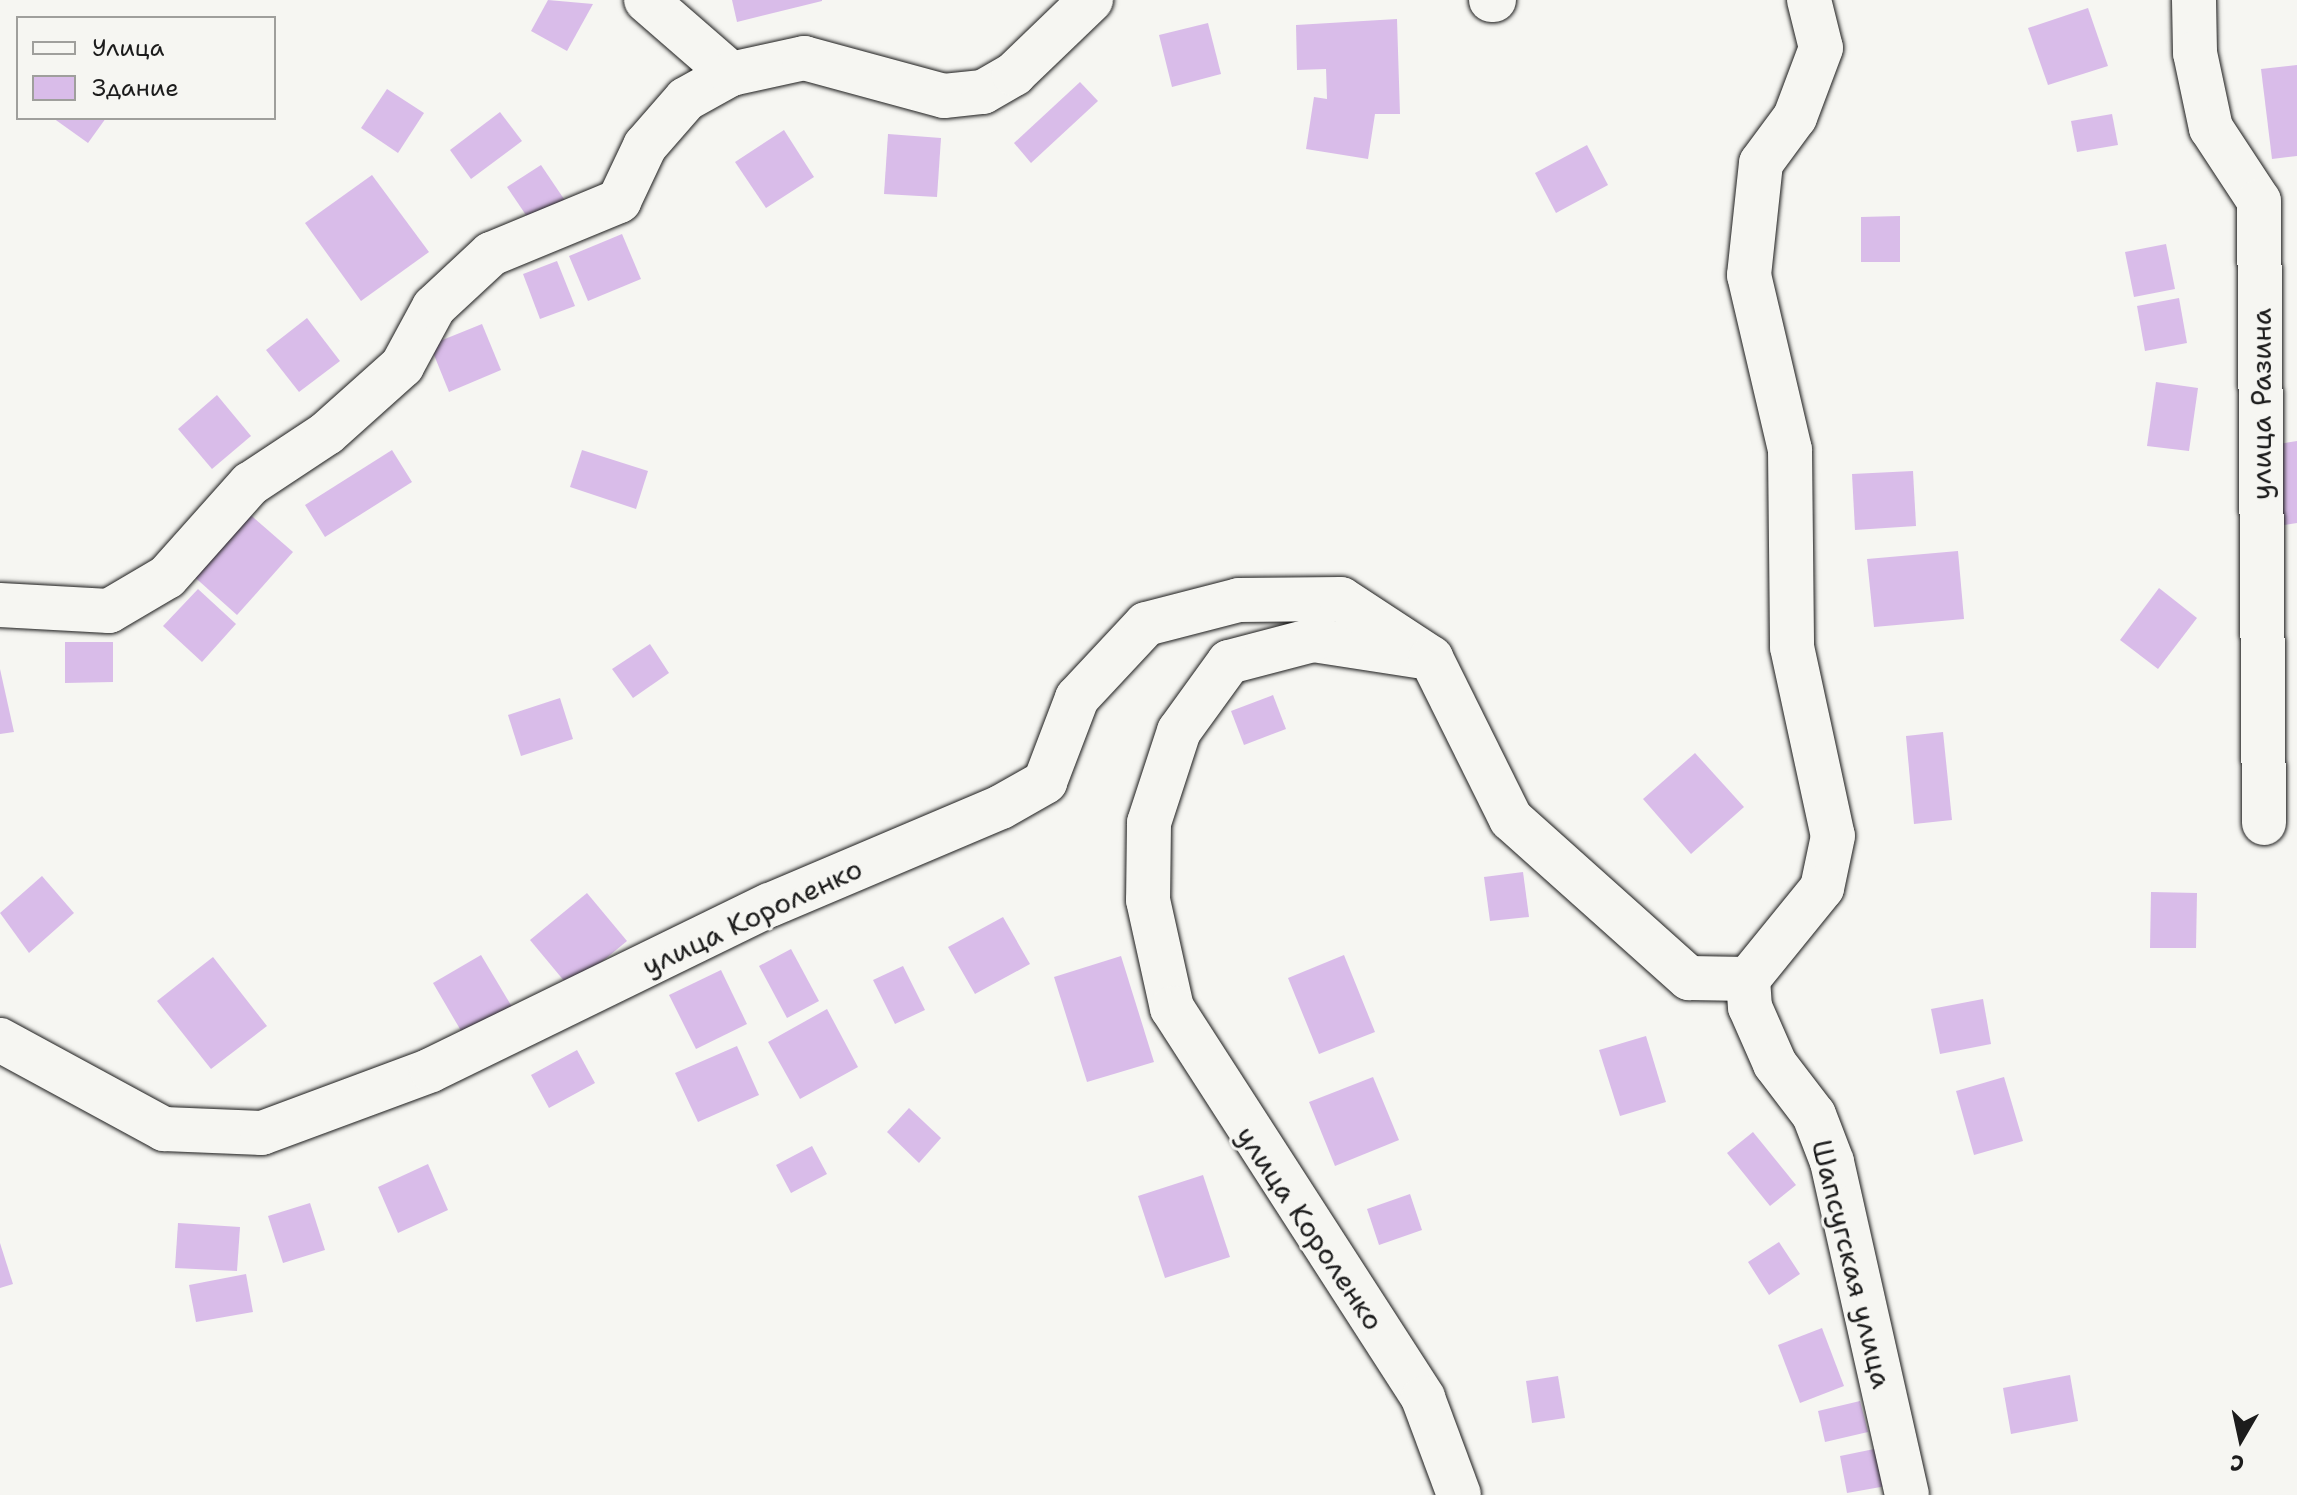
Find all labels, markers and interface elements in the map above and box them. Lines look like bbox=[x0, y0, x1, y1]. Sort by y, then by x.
legend bbox=[16, 16, 276, 120]
text: Улица bbox=[92, 32, 165, 64]
text: Здание bbox=[92, 72, 179, 104]
street label: улица Разина bbox=[2244, 308, 2278, 500]
street label: улица Короленко bbox=[637, 851, 867, 983]
street label: улица Короленко bbox=[1229, 1120, 1391, 1336]
street label: Шапсугская улица bbox=[1805, 1136, 1899, 1392]
north arrow bbox=[2201, 1399, 2281, 1479]
text: С bbox=[2228, 1448, 2246, 1479]

